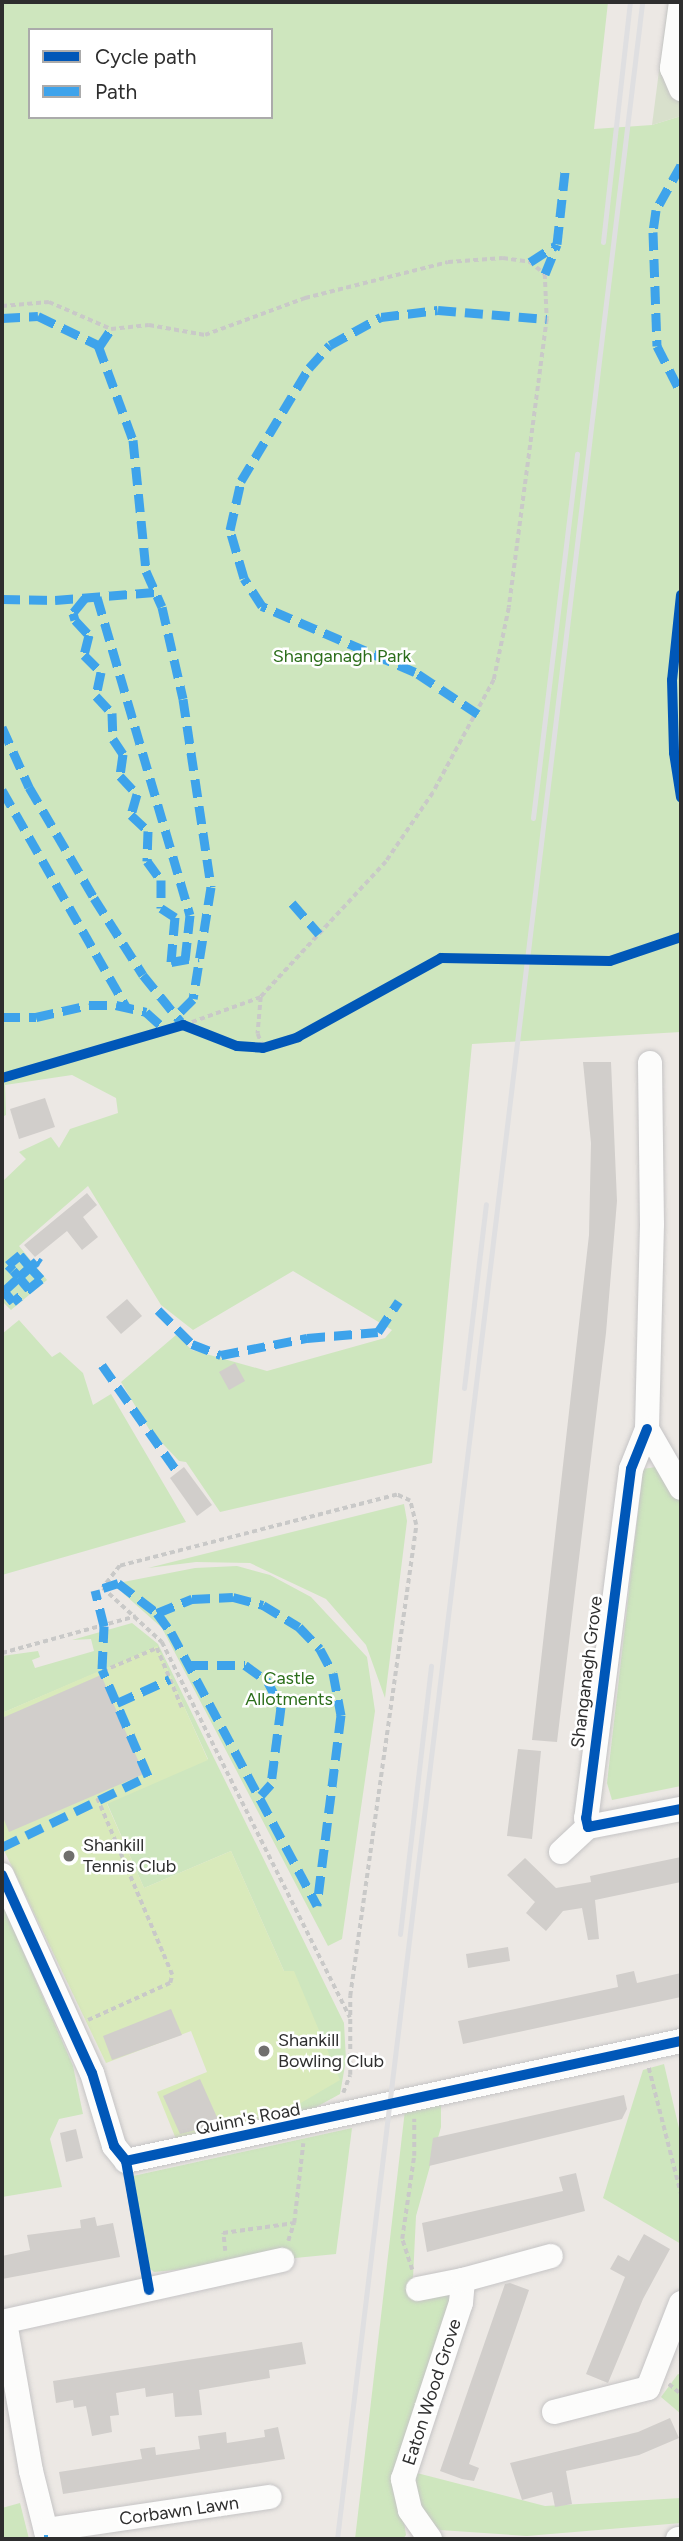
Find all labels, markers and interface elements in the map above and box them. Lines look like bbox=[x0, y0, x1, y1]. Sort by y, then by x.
legend bbox=[28, 28, 273, 119]
text: Cycle path bbox=[95, 44, 196, 69]
text: Path bbox=[95, 79, 137, 104]
park label: Shanganagh Park bbox=[273, 645, 411, 667]
street label: Shanganagh Grove bbox=[567, 1595, 607, 1749]
park label: Castle Allotments bbox=[245, 1668, 333, 1710]
place label: Shankill Tennis Club bbox=[83, 1835, 176, 1878]
marker: Shankill Tennis Club bbox=[61, 1848, 77, 1864]
place label: Shankill Bowling Club bbox=[278, 2030, 384, 2072]
marker: Shankill Bowling Club bbox=[256, 2043, 272, 2059]
street label: Quinn's Road bbox=[194, 2098, 302, 2140]
street label: Eaton Wood Grove bbox=[398, 2316, 466, 2468]
street label: Corbawn Lawn bbox=[118, 2492, 240, 2530]

